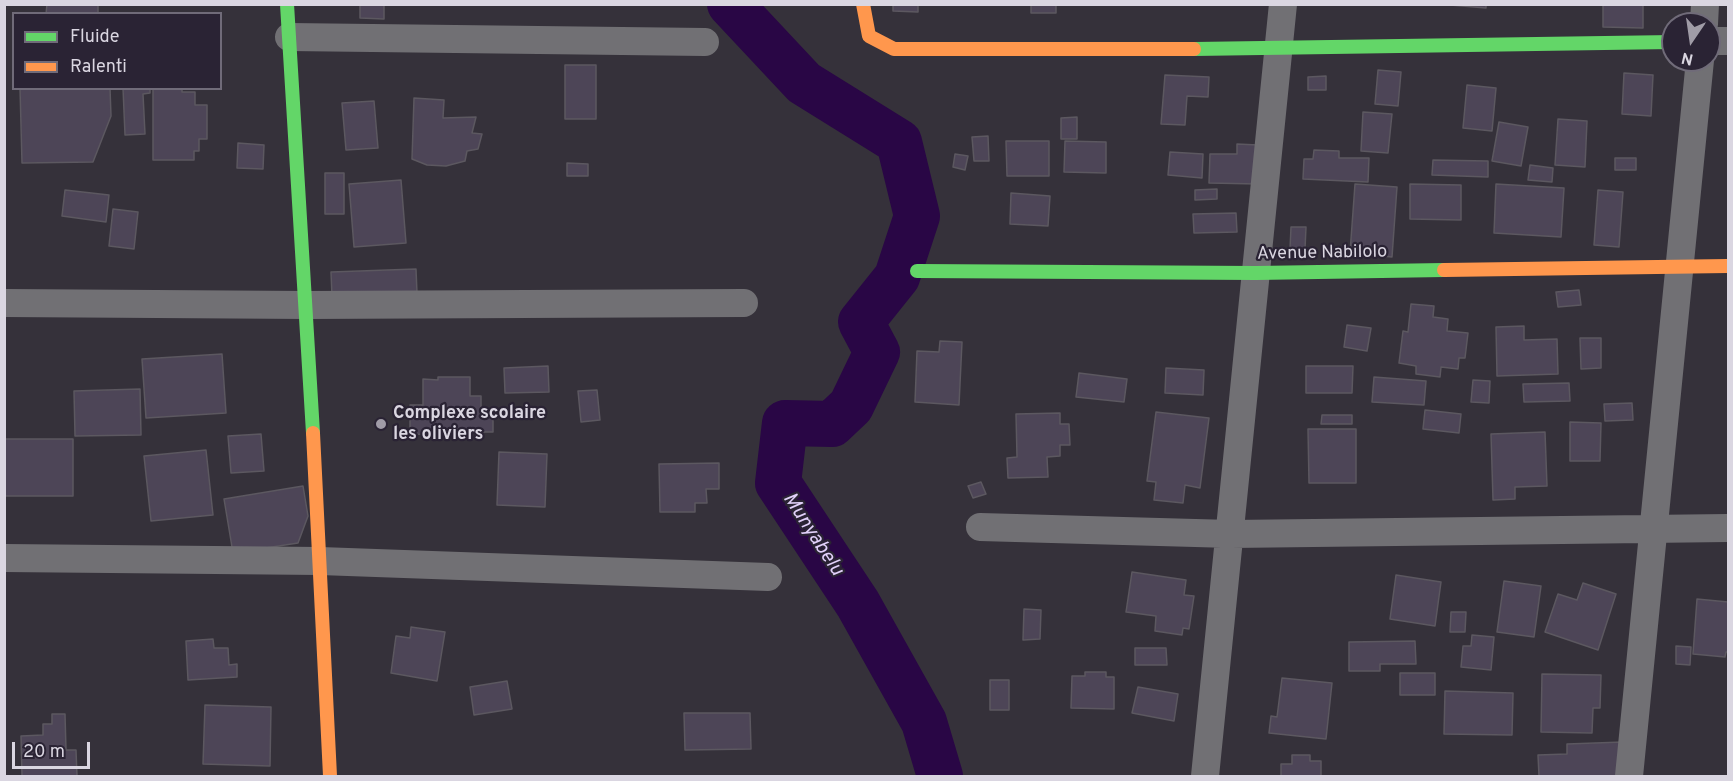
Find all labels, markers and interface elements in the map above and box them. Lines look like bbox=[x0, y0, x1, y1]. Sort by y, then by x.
legend bbox=[12, 12, 222, 90]
north arrow bbox=[1661, 12, 1721, 72]
text: Fluide bbox=[70, 26, 119, 49]
text: N bbox=[1680, 47, 1695, 69]
text: Ralenti bbox=[70, 56, 127, 79]
street label: Avenue Nabilolo bbox=[1257, 242, 1387, 266]
place label: Complexe scolaire les oliviers bbox=[393, 403, 546, 446]
marker: Complexe scolaire les oliviers bbox=[374, 417, 388, 431]
water label: Munyabelu bbox=[776, 489, 848, 581]
scale bar bbox=[15, 730, 93, 768]
text: 20 m bbox=[23, 741, 65, 764]

